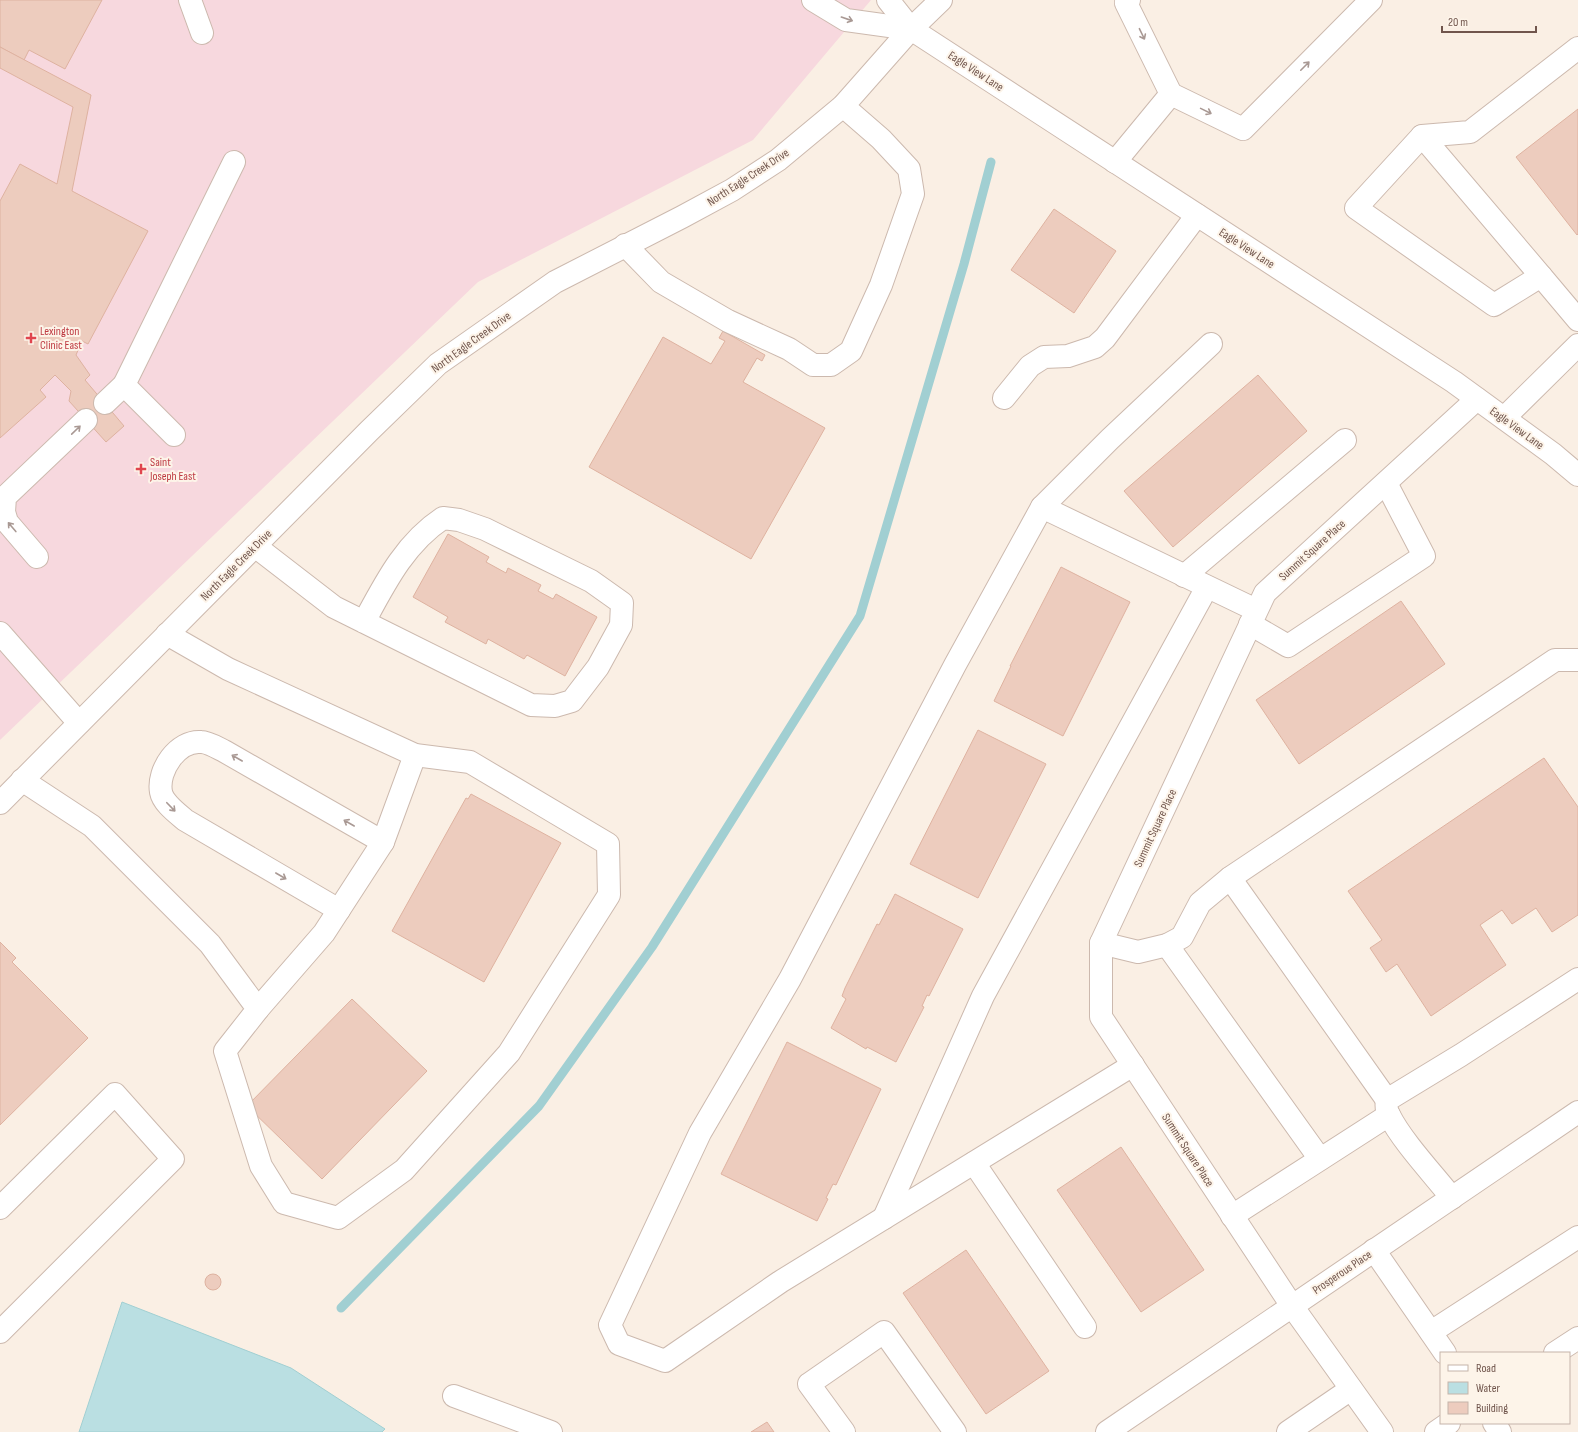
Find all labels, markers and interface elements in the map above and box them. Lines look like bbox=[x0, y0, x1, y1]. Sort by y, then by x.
scale bar bbox=[1442, 8, 1536, 34]
text: 20 m bbox=[1448, 15, 1468, 30]
one-way arrow bbox=[841, 16, 854, 23]
one-way arrow bbox=[1139, 28, 1146, 40]
street label: Eagle View Lane bbox=[945, 48, 1006, 95]
one-way arrow bbox=[1301, 61, 1310, 71]
one-way arrow bbox=[1200, 108, 1212, 115]
street label: North Eagle Creek Drive bbox=[704, 145, 792, 209]
street label: Eagle View Lane bbox=[1216, 225, 1277, 272]
street label: North Eagle Creek Drive bbox=[429, 308, 514, 376]
place label: Lexington Clinic East bbox=[40, 324, 82, 353]
marker: Lexington Clinic East bbox=[25, 332, 37, 344]
street label: Eagle View Lane bbox=[1487, 404, 1547, 453]
one-way arrow bbox=[71, 425, 81, 434]
place label: Saint Joseph East bbox=[149, 455, 196, 484]
marker: Saint Joseph East bbox=[135, 463, 147, 475]
street label: Summit Square Place bbox=[1276, 516, 1349, 584]
one-way arrow bbox=[7, 522, 16, 533]
street label: North Eagle Creek Drive bbox=[198, 526, 275, 604]
one-way arrow bbox=[231, 754, 243, 762]
street label: Summit Square Place bbox=[1131, 787, 1180, 870]
one-way arrow bbox=[167, 802, 176, 812]
one-way arrow bbox=[344, 819, 356, 827]
one-way arrow bbox=[275, 872, 287, 880]
street label: Summit Square Place bbox=[1158, 1111, 1217, 1190]
street label: Prosperous Place bbox=[1310, 1247, 1375, 1298]
legend bbox=[1440, 1352, 1570, 1424]
text: Road bbox=[1476, 1361, 1496, 1376]
text: Water bbox=[1476, 1381, 1500, 1396]
text: Building bbox=[1476, 1401, 1508, 1416]

